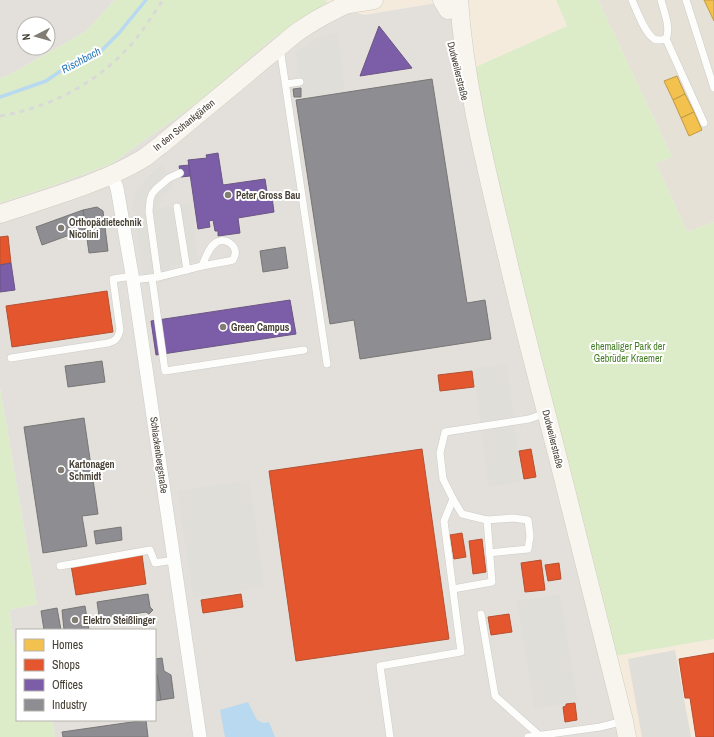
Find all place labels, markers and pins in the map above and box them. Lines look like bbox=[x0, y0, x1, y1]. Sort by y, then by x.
place label: Peter Gross Bau bbox=[236, 189, 300, 202]
marker: Peter Gross Bau bbox=[223, 190, 233, 200]
place label: Orthopädietechnik Nicolini bbox=[69, 216, 142, 241]
marker: Orthopädietechnik Nicolini bbox=[56, 223, 66, 233]
place label: Green Campus bbox=[231, 321, 290, 334]
marker: Green Campus bbox=[218, 322, 228, 332]
place label: Kartonagen Schmidt bbox=[69, 458, 115, 483]
marker: Kartonagen Schmidt bbox=[56, 465, 66, 475]
place label: Elektro Steißlinger bbox=[83, 614, 156, 627]
marker: Elektro Steißlinger bbox=[70, 615, 80, 625]

